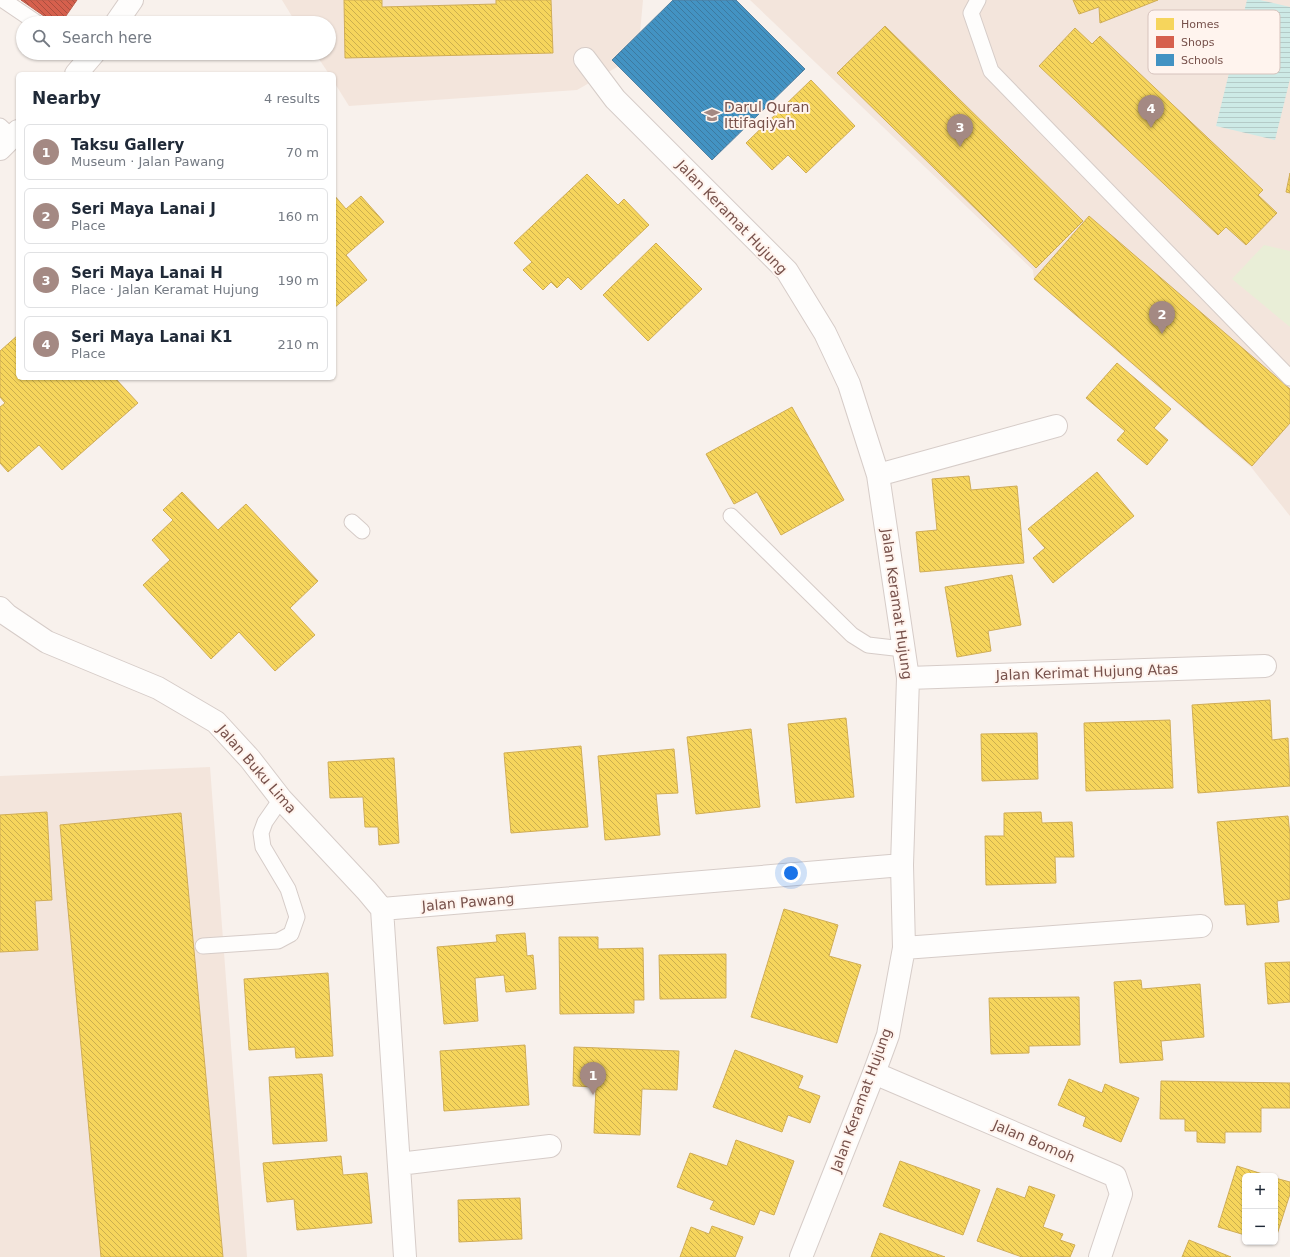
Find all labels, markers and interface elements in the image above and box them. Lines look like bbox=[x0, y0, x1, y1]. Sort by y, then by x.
legend bbox=[1148, 10, 1280, 74]
search box bbox=[16, 16, 336, 60]
text: Homes bbox=[1181, 18, 1219, 31]
icon: search bbox=[30, 27, 52, 49]
text: Search here bbox=[62, 29, 152, 47]
text: Shops bbox=[1181, 36, 1215, 49]
text: Schools bbox=[1181, 54, 1224, 67]
text: Nearby bbox=[32, 88, 101, 108]
text: 4 results bbox=[264, 91, 320, 106]
pin: 4 bbox=[1138, 95, 1164, 128]
place label: Darul Quran Ittifaqiyah bbox=[724, 99, 809, 131]
school or university icon: Darul Quran Ittifaqiyah bbox=[703, 106, 721, 124]
pin: 3 bbox=[947, 114, 973, 147]
text: Taksu Gallery bbox=[71, 136, 184, 154]
text: 1 bbox=[41, 145, 51, 160]
text: 70 m bbox=[286, 145, 319, 160]
text: Museum · Jalan Pawang bbox=[71, 154, 225, 169]
street label: Jalan Keramat Hujung bbox=[673, 156, 791, 277]
text: Seri Maya Lanai J bbox=[71, 200, 216, 218]
text: 2 bbox=[41, 209, 51, 224]
text: 160 m bbox=[277, 209, 319, 224]
text: Place bbox=[71, 218, 106, 233]
text: Seri Maya Lanai H bbox=[71, 264, 223, 282]
text: 3 bbox=[41, 273, 51, 288]
text: 190 m bbox=[277, 273, 319, 288]
text: Place · Jalan Keramat Hujung bbox=[71, 282, 259, 297]
pin: 2 bbox=[1149, 301, 1175, 334]
text: Seri Maya Lanai K1 bbox=[71, 328, 232, 346]
text: 4 bbox=[41, 337, 51, 352]
text: 210 m bbox=[277, 337, 319, 352]
text: Place bbox=[71, 346, 106, 361]
street label: Jalan Keramat Hujung bbox=[878, 527, 916, 680]
street label: Jalan Kerimat Hujung Atas bbox=[995, 661, 1178, 683]
street label: Jalan Buku Lima bbox=[214, 721, 300, 816]
your location bbox=[781, 863, 801, 883]
street label: Jalan Pawang bbox=[420, 890, 515, 914]
street label: Jalan Keramat Hujung bbox=[827, 1026, 895, 1175]
pin: 1 bbox=[580, 1062, 606, 1095]
street label: Jalan Bomoh bbox=[990, 1116, 1078, 1166]
map controls bbox=[1242, 1173, 1278, 1245]
button: + bbox=[1242, 1173, 1278, 1209]
button: − bbox=[1242, 1209, 1278, 1245]

